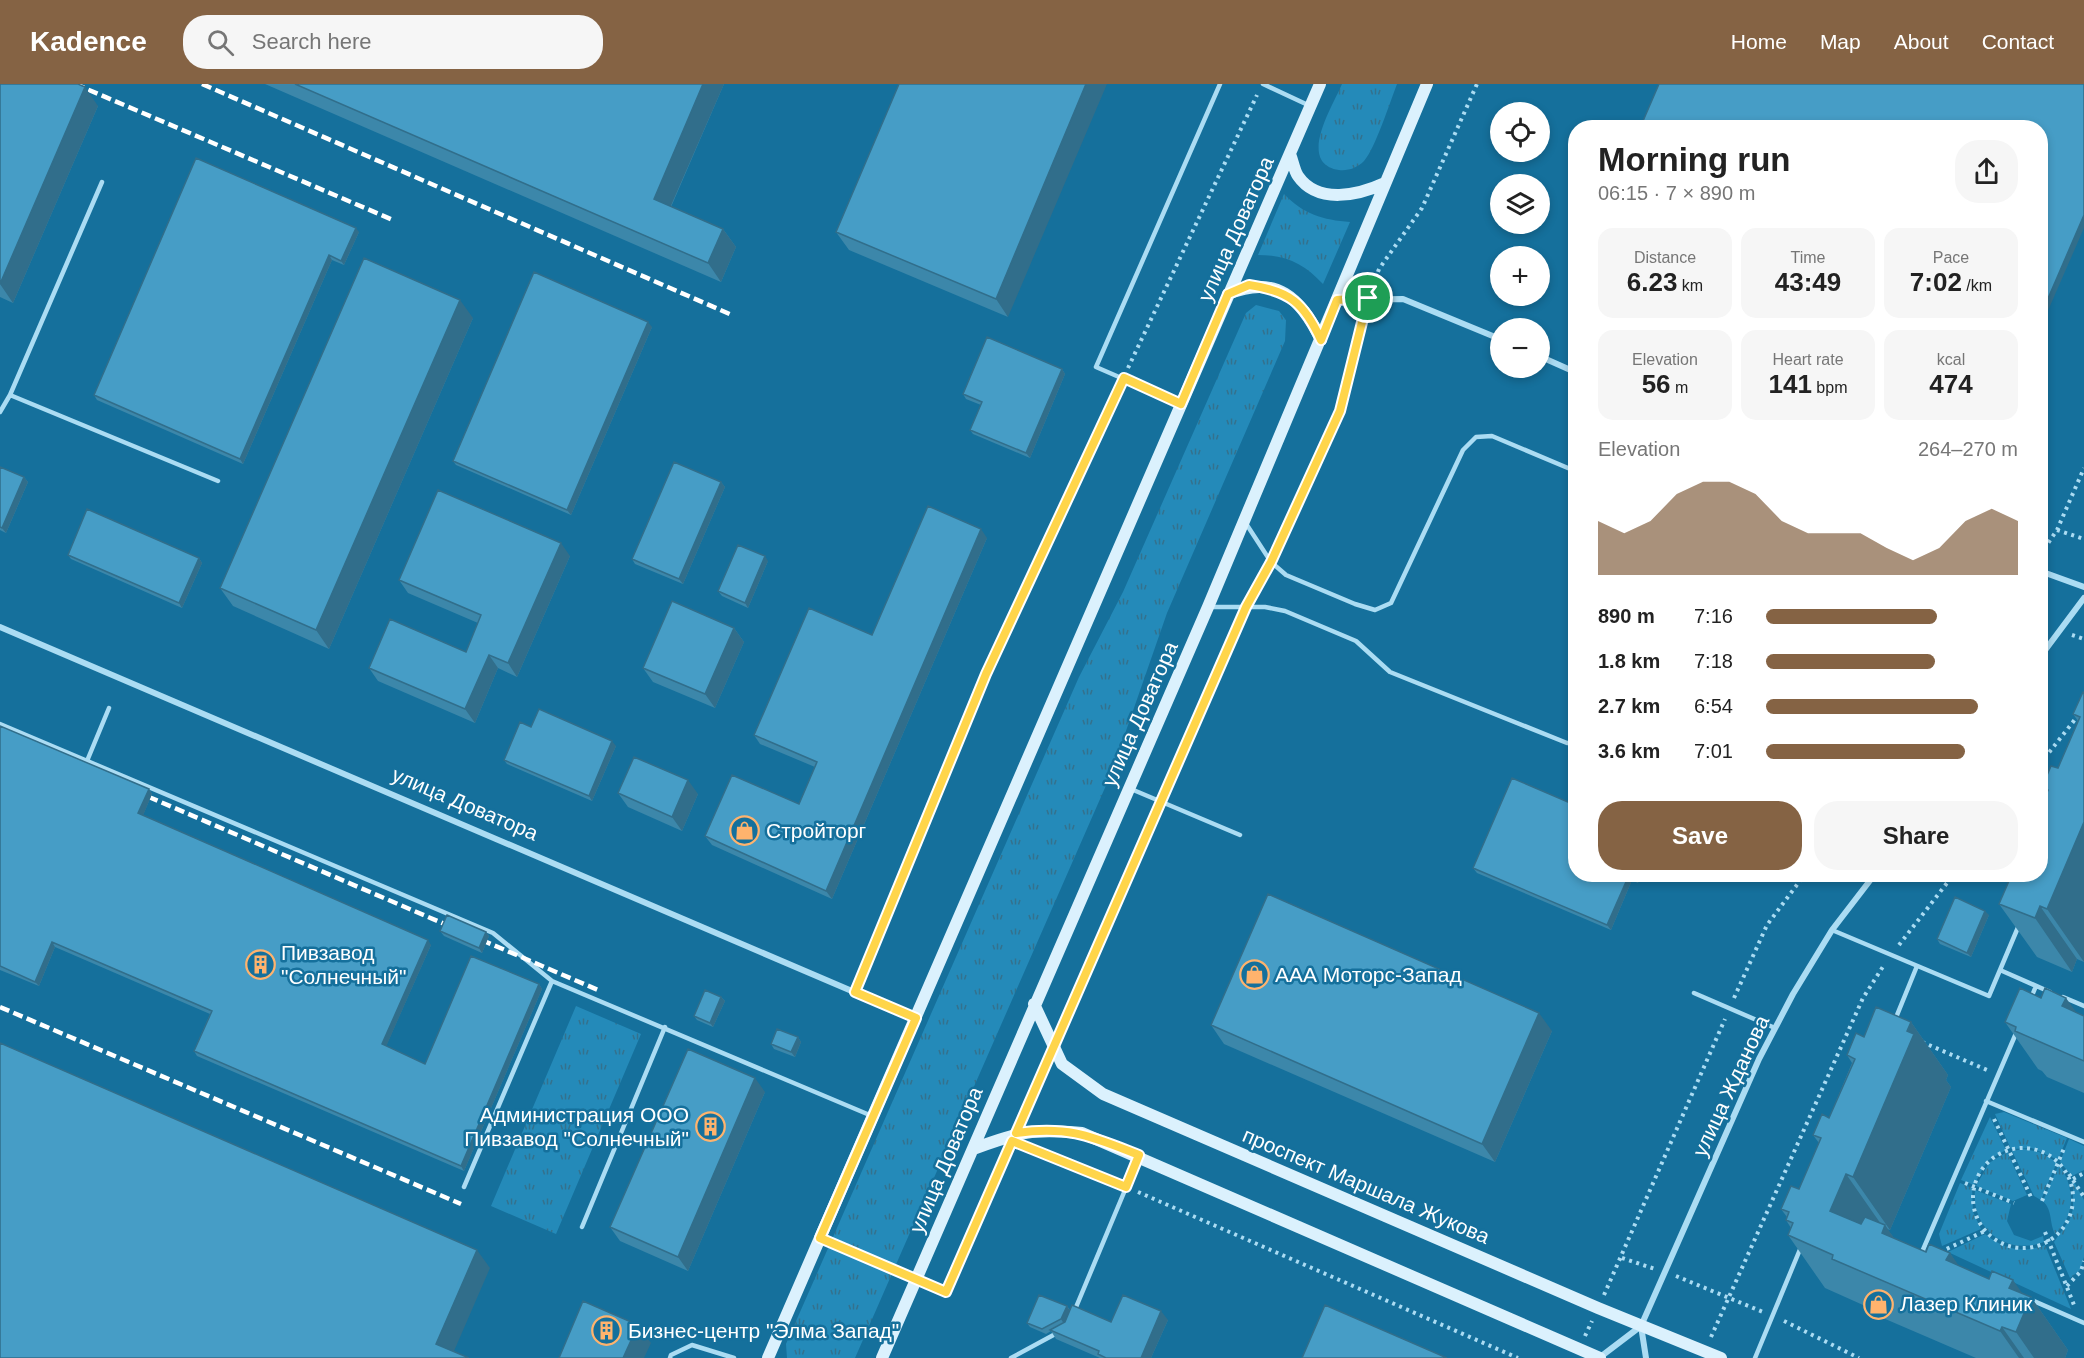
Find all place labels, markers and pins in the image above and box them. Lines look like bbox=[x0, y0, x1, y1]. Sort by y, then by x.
pin bbox=[1342, 272, 1393, 323]
shop icon: Стройторг bbox=[729, 815, 761, 847]
place label: Стройторг bbox=[766, 819, 867, 842]
place label: Пивзавод "Солнечный" bbox=[281, 941, 407, 988]
building icon: Пивзавод "Солнечный" bbox=[244, 949, 276, 981]
shop icon: ААА Моторс-Запад bbox=[1238, 959, 1270, 991]
place label: ААА Моторс-Запад bbox=[1275, 963, 1462, 986]
place label: Администрация ООО Пивзавод "Солнечный" bbox=[464, 1103, 689, 1150]
building icon: Администрация ООО Пивзавод "Солнечный" bbox=[694, 1111, 726, 1143]
shop icon: Лазер Клиник bbox=[1863, 1288, 1895, 1320]
place label: Лазер Клиник bbox=[1900, 1292, 2033, 1315]
building icon: Бизнес-центр "Элма Запад" bbox=[591, 1315, 623, 1347]
place label: Бизнес-центр "Элма Запад" bbox=[628, 1319, 899, 1342]

